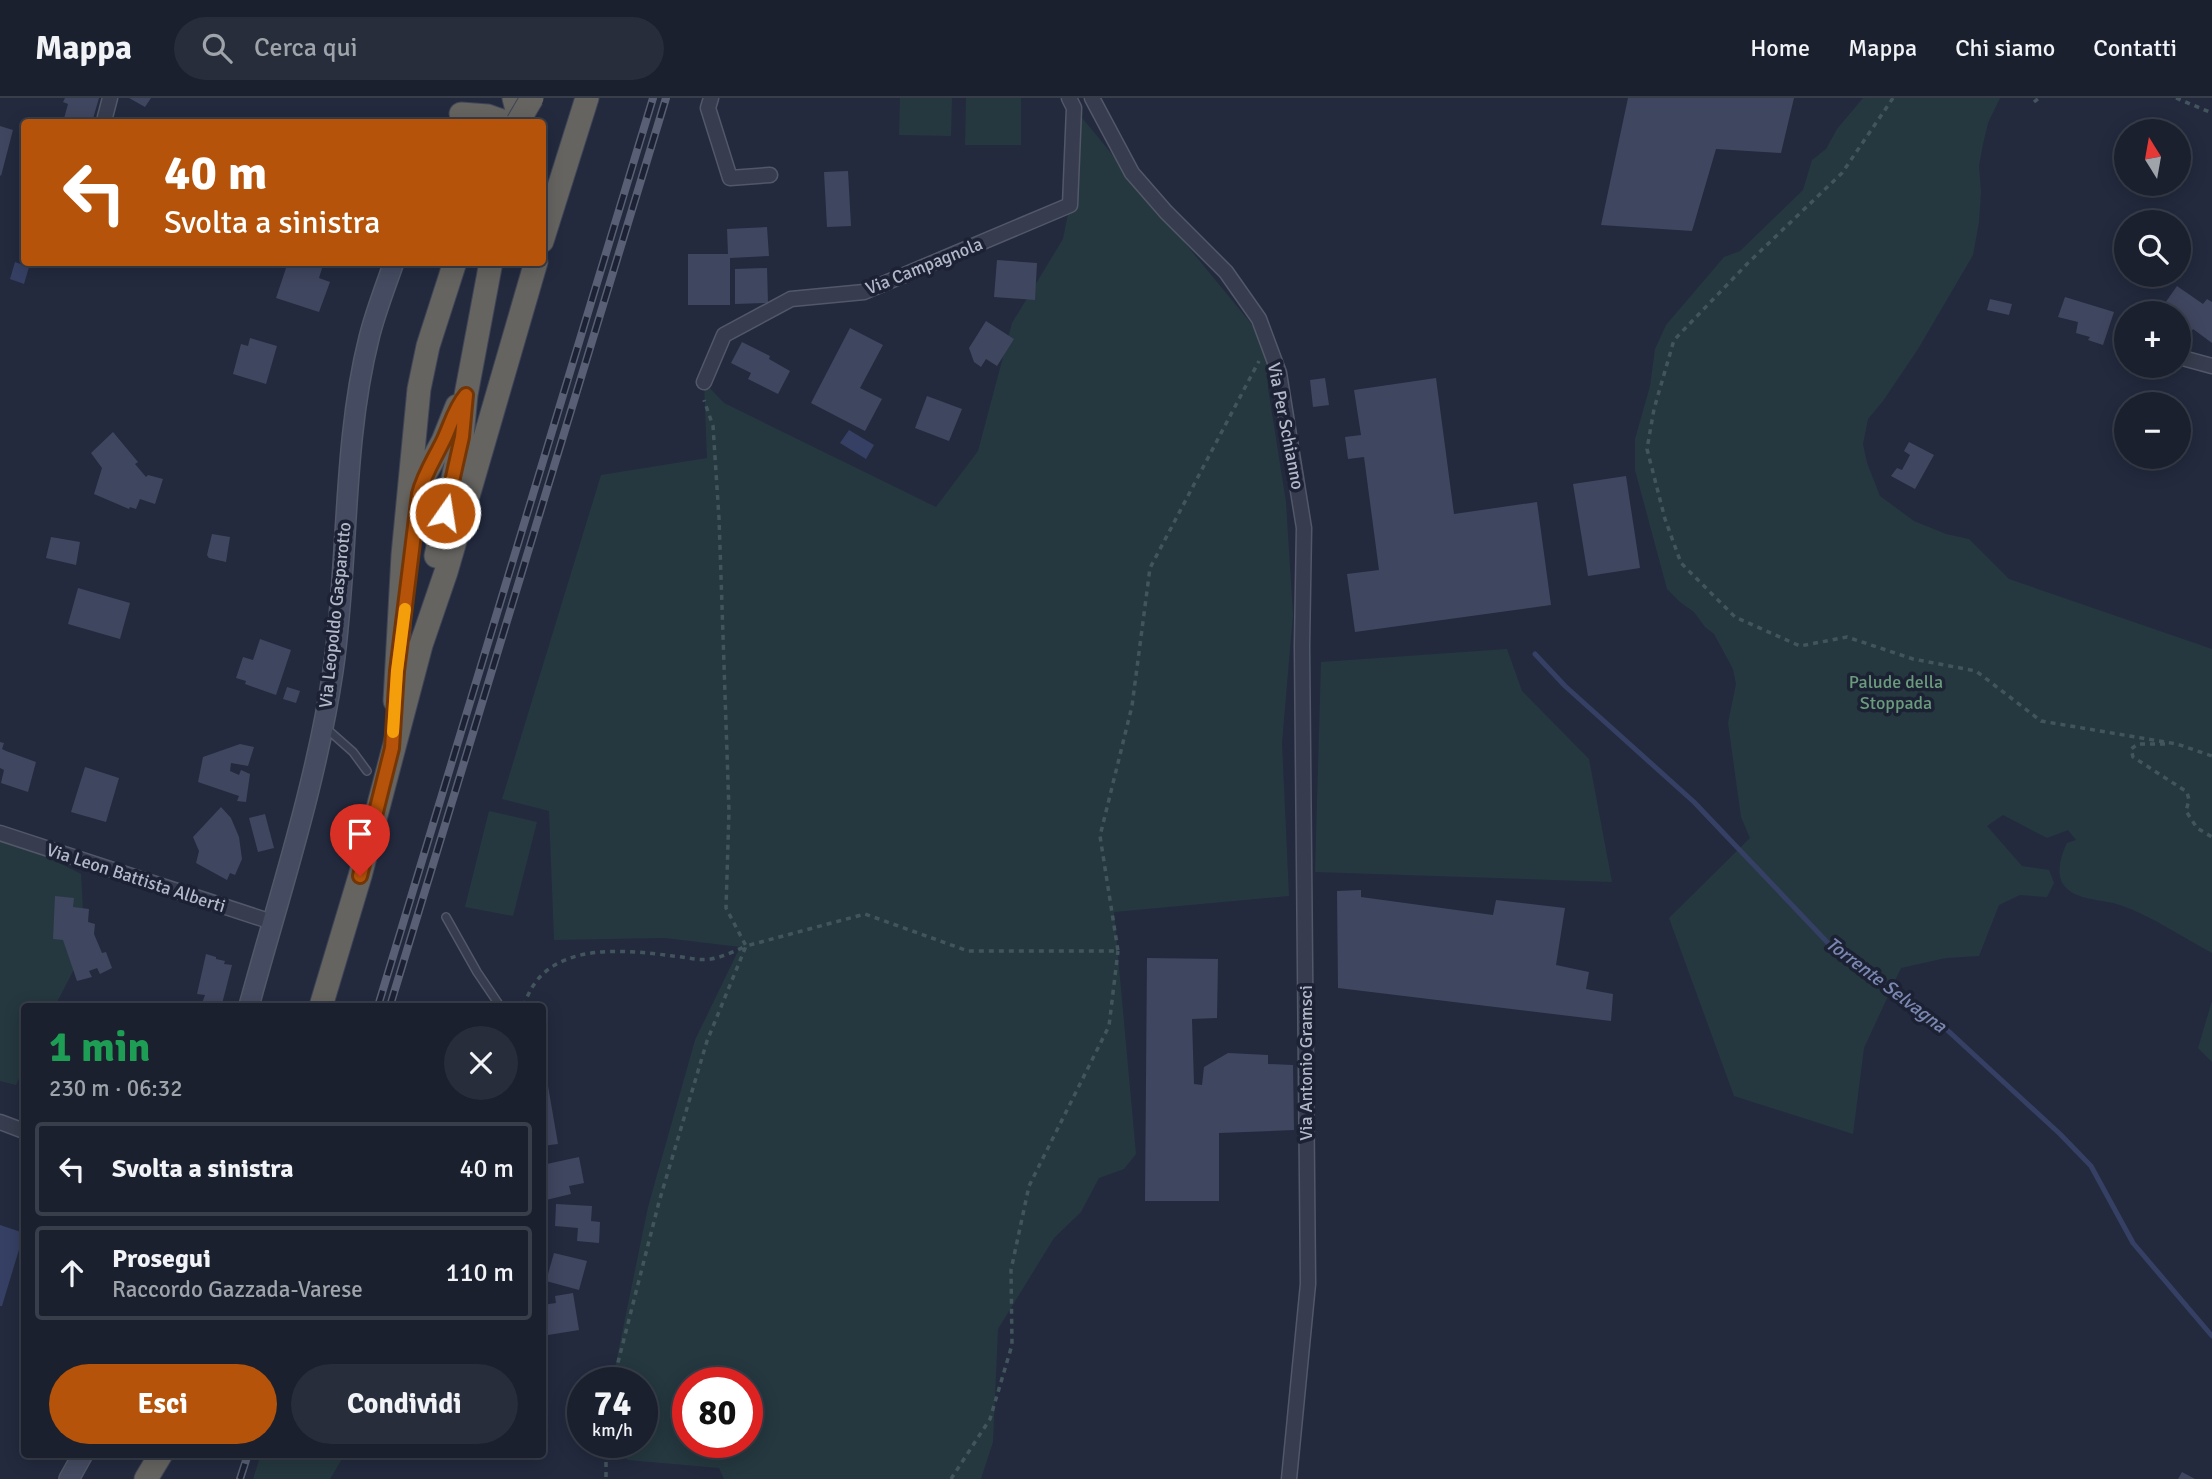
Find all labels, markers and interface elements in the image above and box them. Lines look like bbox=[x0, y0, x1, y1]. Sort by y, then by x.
search box bbox=[174, 17, 664, 80]
text: Mappa bbox=[35, 28, 132, 69]
icon: search bbox=[198, 29, 236, 67]
text: Cerca qui bbox=[254, 32, 358, 64]
text: Home bbox=[1750, 33, 1810, 63]
text: Mappa bbox=[1848, 33, 1917, 63]
text: Chi siamo bbox=[1955, 33, 2055, 63]
text: Contatti bbox=[2093, 33, 2177, 63]
north arrow bbox=[2114, 119, 2191, 196]
map controls bbox=[2114, 119, 2191, 469]
text: 40 m bbox=[164, 143, 267, 203]
icon: left bbox=[49, 147, 140, 238]
text: Svolta a sinistra bbox=[164, 203, 380, 242]
button: search bbox=[2114, 210, 2191, 287]
street label: Via Campagnola bbox=[862, 233, 986, 299]
button: + bbox=[2114, 301, 2191, 378]
street label: Via Per Schianno bbox=[1263, 361, 1309, 491]
button: − bbox=[2114, 392, 2191, 469]
position arrow bbox=[408, 476, 482, 550]
street label: Via Leopoldo Gasparotto bbox=[314, 521, 356, 709]
park label: Palude della Stoppada bbox=[1849, 671, 1943, 714]
pin bbox=[330, 804, 390, 876]
icon: arrive bbox=[341, 815, 379, 853]
street label: Via Leon Battista Alberti bbox=[44, 839, 228, 917]
water label: Torrente Selvagna bbox=[1821, 932, 1952, 1039]
street label: Via Antonio Gramsci bbox=[1295, 985, 1317, 1141]
text: 1 min bbox=[49, 1022, 150, 1073]
button: close bbox=[444, 1026, 518, 1100]
text: 230 m · 06:32 bbox=[49, 1074, 183, 1103]
icon: left bbox=[53, 1150, 91, 1188]
text: Svolta a sinistra bbox=[112, 1153, 294, 1185]
text: 40 m bbox=[459, 1153, 514, 1185]
text: Prosegui bbox=[112, 1243, 211, 1275]
icon: ahead bbox=[53, 1254, 91, 1292]
text: 110 m bbox=[445, 1257, 514, 1289]
text: Raccordo Gazzada-Varese bbox=[112, 1275, 363, 1304]
button: Esci bbox=[49, 1364, 277, 1444]
button: Condividi bbox=[291, 1364, 518, 1444]
speed limit sign: 80 bbox=[672, 1367, 763, 1458]
text: 74 bbox=[594, 1382, 631, 1425]
text: km/h bbox=[592, 1419, 633, 1441]

